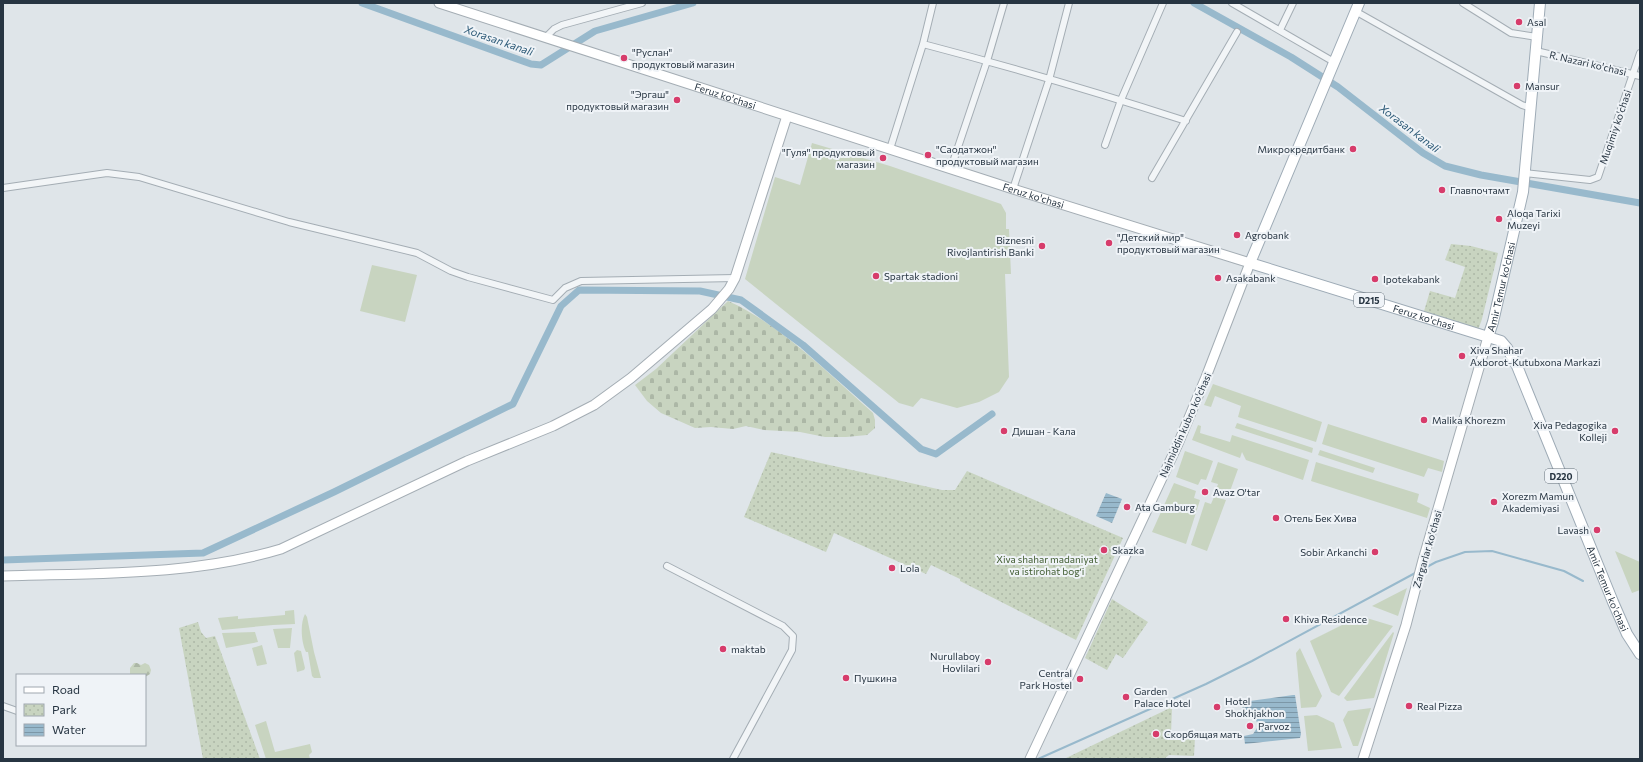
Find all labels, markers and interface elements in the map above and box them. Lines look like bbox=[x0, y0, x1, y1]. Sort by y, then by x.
place label: Asal bbox=[1527, 16, 1546, 28]
marker: Asal bbox=[1514, 17, 1524, 27]
water label: Xorasan kanali bbox=[462, 22, 536, 58]
place label: "Руслан" продуктовый магазин bbox=[632, 46, 735, 70]
street label: R. Nazari ko'chasi bbox=[1548, 48, 1628, 78]
marker: "Руслан" продуктовый магазин bbox=[619, 53, 629, 63]
street label: Feruz ko'chasi bbox=[693, 80, 757, 111]
place label: Mansur bbox=[1525, 80, 1560, 92]
marker: Mansur bbox=[1512, 81, 1522, 91]
place label: "Эргаш" продуктовый магазин bbox=[566, 88, 669, 112]
street label: Muqimiy ko'chasi bbox=[1597, 88, 1633, 166]
marker: "Эргаш" продуктовый магазин bbox=[672, 95, 682, 105]
water label: Xorasan kanali bbox=[1377, 101, 1444, 156]
place label: "Саодатжон" продуктовый магазин bbox=[936, 143, 1039, 167]
place label: Микрокредитбанк bbox=[1257, 143, 1346, 155]
marker: Микрокредитбанк bbox=[1348, 144, 1358, 154]
place label: "Гуля" продуктовый магазин bbox=[782, 146, 875, 170]
marker: "Саодатжон" продуктовый магазин bbox=[923, 150, 933, 160]
marker: "Гуля" продуктовый магазин bbox=[878, 153, 888, 163]
street label: Feruz ko'chasi bbox=[1001, 180, 1066, 211]
place label: Главпочтамт bbox=[1450, 184, 1510, 196]
marker: Главпочтамт bbox=[1437, 185, 1447, 195]
place label: Aloqa Tarixi Muzeyi bbox=[1507, 207, 1561, 231]
marker: Aloqa Tarixi Muzeyi bbox=[1494, 214, 1504, 224]
place label: Agrobank bbox=[1245, 229, 1290, 241]
marker: Agrobank bbox=[1232, 230, 1242, 240]
place label: "Детский мир" продуктовый магазин bbox=[1117, 231, 1220, 255]
place label: Biznesni Rivojlantirish Banki bbox=[947, 234, 1034, 258]
marker: "Детский мир" продуктовый магазин bbox=[1104, 238, 1114, 248]
marker: Biznesni Rivojlantirish Banki bbox=[1037, 241, 1047, 251]
street label: Amir Temur ko'chasi bbox=[1484, 241, 1517, 333]
place label: Spartak stadioni bbox=[884, 270, 958, 282]
marker: Spartak stadioni bbox=[871, 271, 881, 281]
place label: Asakabank bbox=[1226, 272, 1276, 284]
marker: Asakabank bbox=[1213, 273, 1223, 283]
place label: Ipotekabank bbox=[1383, 273, 1440, 285]
marker: Ipotekabank bbox=[1370, 274, 1380, 284]
road number: D215 bbox=[1354, 293, 1384, 307]
street label: Feruz ko'chasi bbox=[1392, 302, 1456, 332]
place label: Xiva Shahar Axborot-Kutubxona Markazi bbox=[1470, 344, 1601, 368]
marker: Xiva Shahar Axborot-Kutubxona Markazi bbox=[1457, 351, 1467, 361]
street label: Najmiddin kubro ko'chasi bbox=[1156, 371, 1214, 479]
place label: Malika Khorezm bbox=[1432, 414, 1506, 426]
marker: Malika Khorezm bbox=[1419, 415, 1429, 425]
place label: Xiva Pedagogika Kolleji bbox=[1533, 419, 1607, 443]
place label: Дишан - Кала bbox=[1012, 425, 1076, 437]
marker: Дишан - Кала bbox=[999, 426, 1009, 436]
marker: Xiva Pedagogika Kolleji bbox=[1610, 426, 1620, 436]
road number: D220 bbox=[1545, 469, 1577, 483]
place label: Avaz O'tar bbox=[1213, 486, 1260, 498]
marker: Avaz O'tar bbox=[1200, 487, 1210, 497]
place label: Xorezm Mamun Akademiyasi bbox=[1502, 490, 1574, 514]
marker: Xorezm Mamun Akademiyasi bbox=[1489, 497, 1499, 507]
place label: Ata Gamburg bbox=[1135, 501, 1196, 513]
marker: Ata Gamburg bbox=[1122, 502, 1132, 512]
street label: Zargarlar ko'chasi bbox=[1410, 509, 1444, 589]
place label: Отель Бек Хива bbox=[1284, 512, 1357, 524]
marker: Отель Бек Хива bbox=[1271, 513, 1281, 523]
place label: Lavash bbox=[1558, 524, 1589, 536]
marker: Lavash bbox=[1592, 525, 1602, 535]
place label: Skazka bbox=[1112, 544, 1144, 556]
street label: Amir Temur ko'chasi bbox=[1585, 544, 1631, 633]
marker: Skazka bbox=[1099, 545, 1109, 555]
place label: Sobir Arkanchi bbox=[1300, 546, 1367, 558]
marker: Sobir Arkanchi bbox=[1370, 547, 1380, 557]
park label: Xiva shahar madaniyat va istirohat bogʻi bbox=[996, 553, 1098, 577]
place label: Lola bbox=[900, 562, 919, 574]
marker: Lola bbox=[887, 563, 897, 573]
place label: Khiva Residence bbox=[1294, 613, 1367, 625]
marker: Khiva Residence bbox=[1281, 614, 1291, 624]
place label: maktab bbox=[731, 643, 766, 655]
marker: maktab bbox=[718, 644, 728, 654]
place label: Nurullaboy Hovlilari bbox=[930, 650, 980, 674]
marker: Nurullaboy Hovlilari bbox=[983, 657, 993, 667]
place label: Central Park Hostel bbox=[1019, 667, 1072, 691]
place label: Пушкина bbox=[854, 672, 897, 684]
marker: Пушкина bbox=[841, 673, 851, 683]
legend bbox=[16, 674, 146, 746]
marker: Central Park Hostel bbox=[1075, 674, 1085, 684]
text: Road bbox=[52, 682, 80, 696]
place label: Garden Palace Hotel bbox=[1134, 685, 1191, 709]
marker: Garden Palace Hotel bbox=[1121, 692, 1131, 702]
place label: Hotel Shokhjakhon bbox=[1225, 695, 1284, 719]
place label: Real Pizza bbox=[1417, 700, 1462, 712]
marker: Real Pizza bbox=[1404, 701, 1414, 711]
text: Park bbox=[52, 702, 78, 716]
marker: Hotel Shokhjakhon bbox=[1212, 702, 1222, 712]
place label: Parvoz bbox=[1258, 720, 1289, 732]
marker: Parvoz bbox=[1245, 721, 1255, 731]
text: Water bbox=[52, 722, 86, 736]
place label: Скорбящая мать bbox=[1164, 728, 1242, 740]
marker: Скорбящая мать bbox=[1151, 729, 1161, 739]

